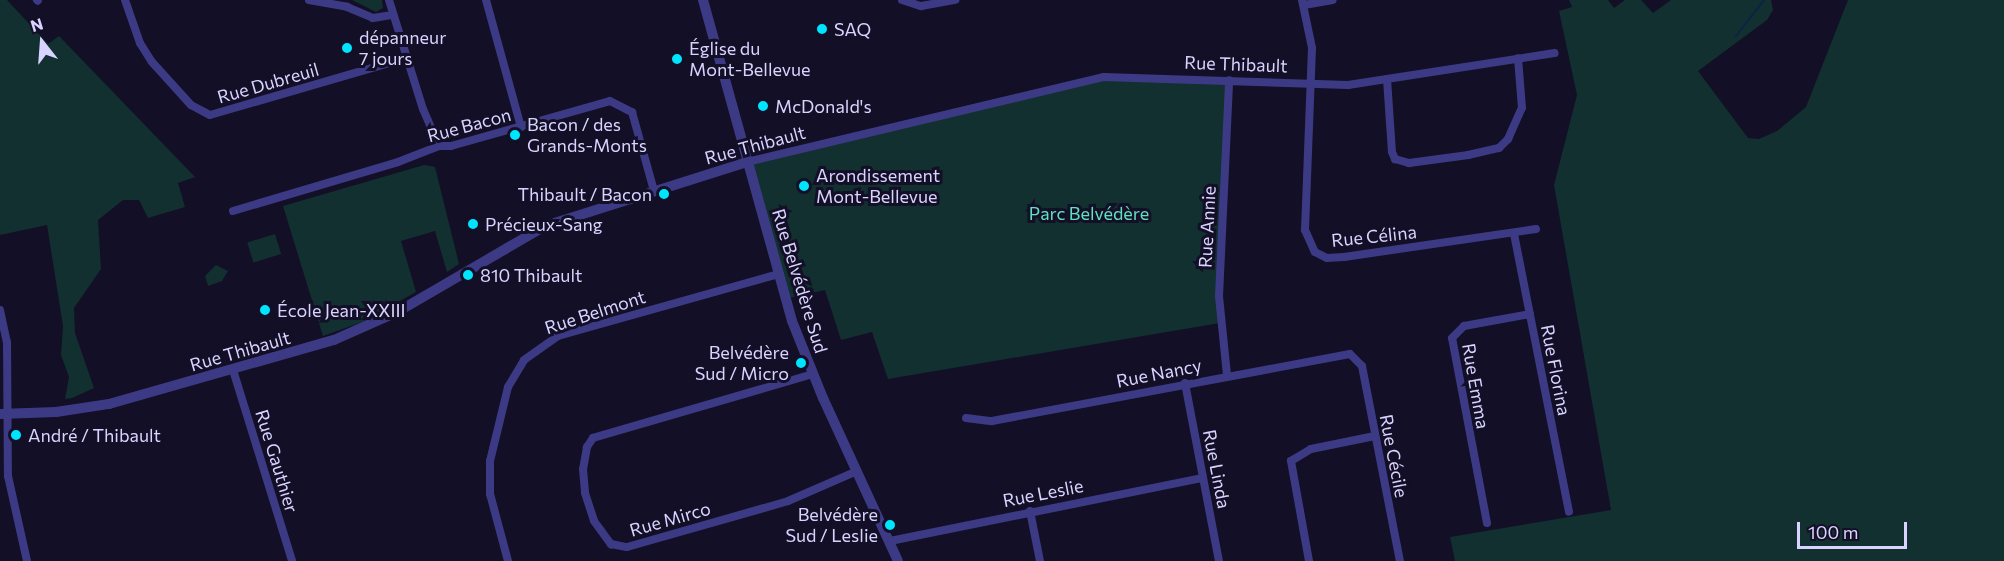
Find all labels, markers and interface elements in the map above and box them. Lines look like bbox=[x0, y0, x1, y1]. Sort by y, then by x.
north arrow bbox=[12, 12, 72, 72]
text: N bbox=[28, 13, 45, 35]
place label: SAQ bbox=[834, 18, 871, 40]
marker: SAQ bbox=[815, 22, 829, 36]
place label: dépanneur 7 jours bbox=[359, 27, 446, 70]
place label: Église du Mont-Bellevue bbox=[689, 38, 811, 80]
marker: dépanneur 7 jours bbox=[340, 41, 354, 55]
street label: Rue Thibault bbox=[1184, 51, 1288, 77]
marker: Église du Mont-Bellevue bbox=[670, 52, 684, 66]
street label: Rue Dubreuil bbox=[215, 58, 321, 108]
place label: McDonald's bbox=[775, 95, 872, 117]
marker: McDonald's bbox=[756, 99, 770, 113]
street label: Rue Bacon bbox=[425, 103, 513, 147]
place label: Bacon / des Grands-Monts bbox=[527, 114, 647, 156]
street label: Rue Thibault bbox=[702, 121, 808, 169]
marker: Bacon / des Grands-Monts bbox=[508, 128, 522, 142]
place label: Arondissement Mont-Bellevue bbox=[816, 165, 940, 207]
marker: Arondissement Mont-Bellevue bbox=[797, 179, 811, 193]
place label: Thibault / Bacon bbox=[518, 183, 652, 205]
street label: Rue Annie bbox=[1194, 185, 1220, 269]
marker: Thibault / Bacon bbox=[657, 187, 671, 201]
park label: Parc Belvédère bbox=[1029, 202, 1149, 224]
street label: Rue Belvédère Sud bbox=[768, 206, 832, 356]
place label: Précieux-Sang bbox=[485, 213, 603, 235]
marker: Précieux-Sang bbox=[466, 217, 480, 231]
street label: Rue Célina bbox=[1330, 221, 1418, 251]
place label: 810 Thibault bbox=[480, 264, 582, 286]
marker: 810 Thibault bbox=[461, 268, 475, 282]
street label: Rue Belmont bbox=[542, 286, 648, 338]
place label: École Jean-XXIII bbox=[277, 299, 406, 321]
marker: École Jean-XXIII bbox=[258, 303, 272, 317]
street label: Rue Florina bbox=[1537, 323, 1575, 417]
street label: Rue Thibault bbox=[187, 326, 293, 376]
place label: Belvédère Sud / Micro bbox=[695, 342, 789, 385]
street label: Rue Emma bbox=[1458, 342, 1494, 430]
street label: Rue Nancy bbox=[1114, 354, 1204, 392]
marker: Belvédère Sud / Micro bbox=[794, 356, 808, 370]
street label: Rue Gauthier bbox=[251, 407, 303, 515]
street label: Rue Cécile bbox=[1375, 413, 1413, 499]
place label: André / Thibault bbox=[28, 424, 161, 446]
marker: André / Thibault bbox=[9, 428, 23, 442]
street label: Rue Linda bbox=[1199, 428, 1235, 510]
street label: Rue Leslie bbox=[1001, 475, 1085, 511]
street label: Rue Mirco bbox=[627, 497, 713, 541]
place label: Belvédère Sud / Leslie bbox=[785, 504, 878, 546]
scale bar bbox=[1800, 510, 1910, 548]
marker: Belvédère Sud / Leslie bbox=[883, 518, 897, 532]
text: 100 m bbox=[1808, 521, 1858, 543]

